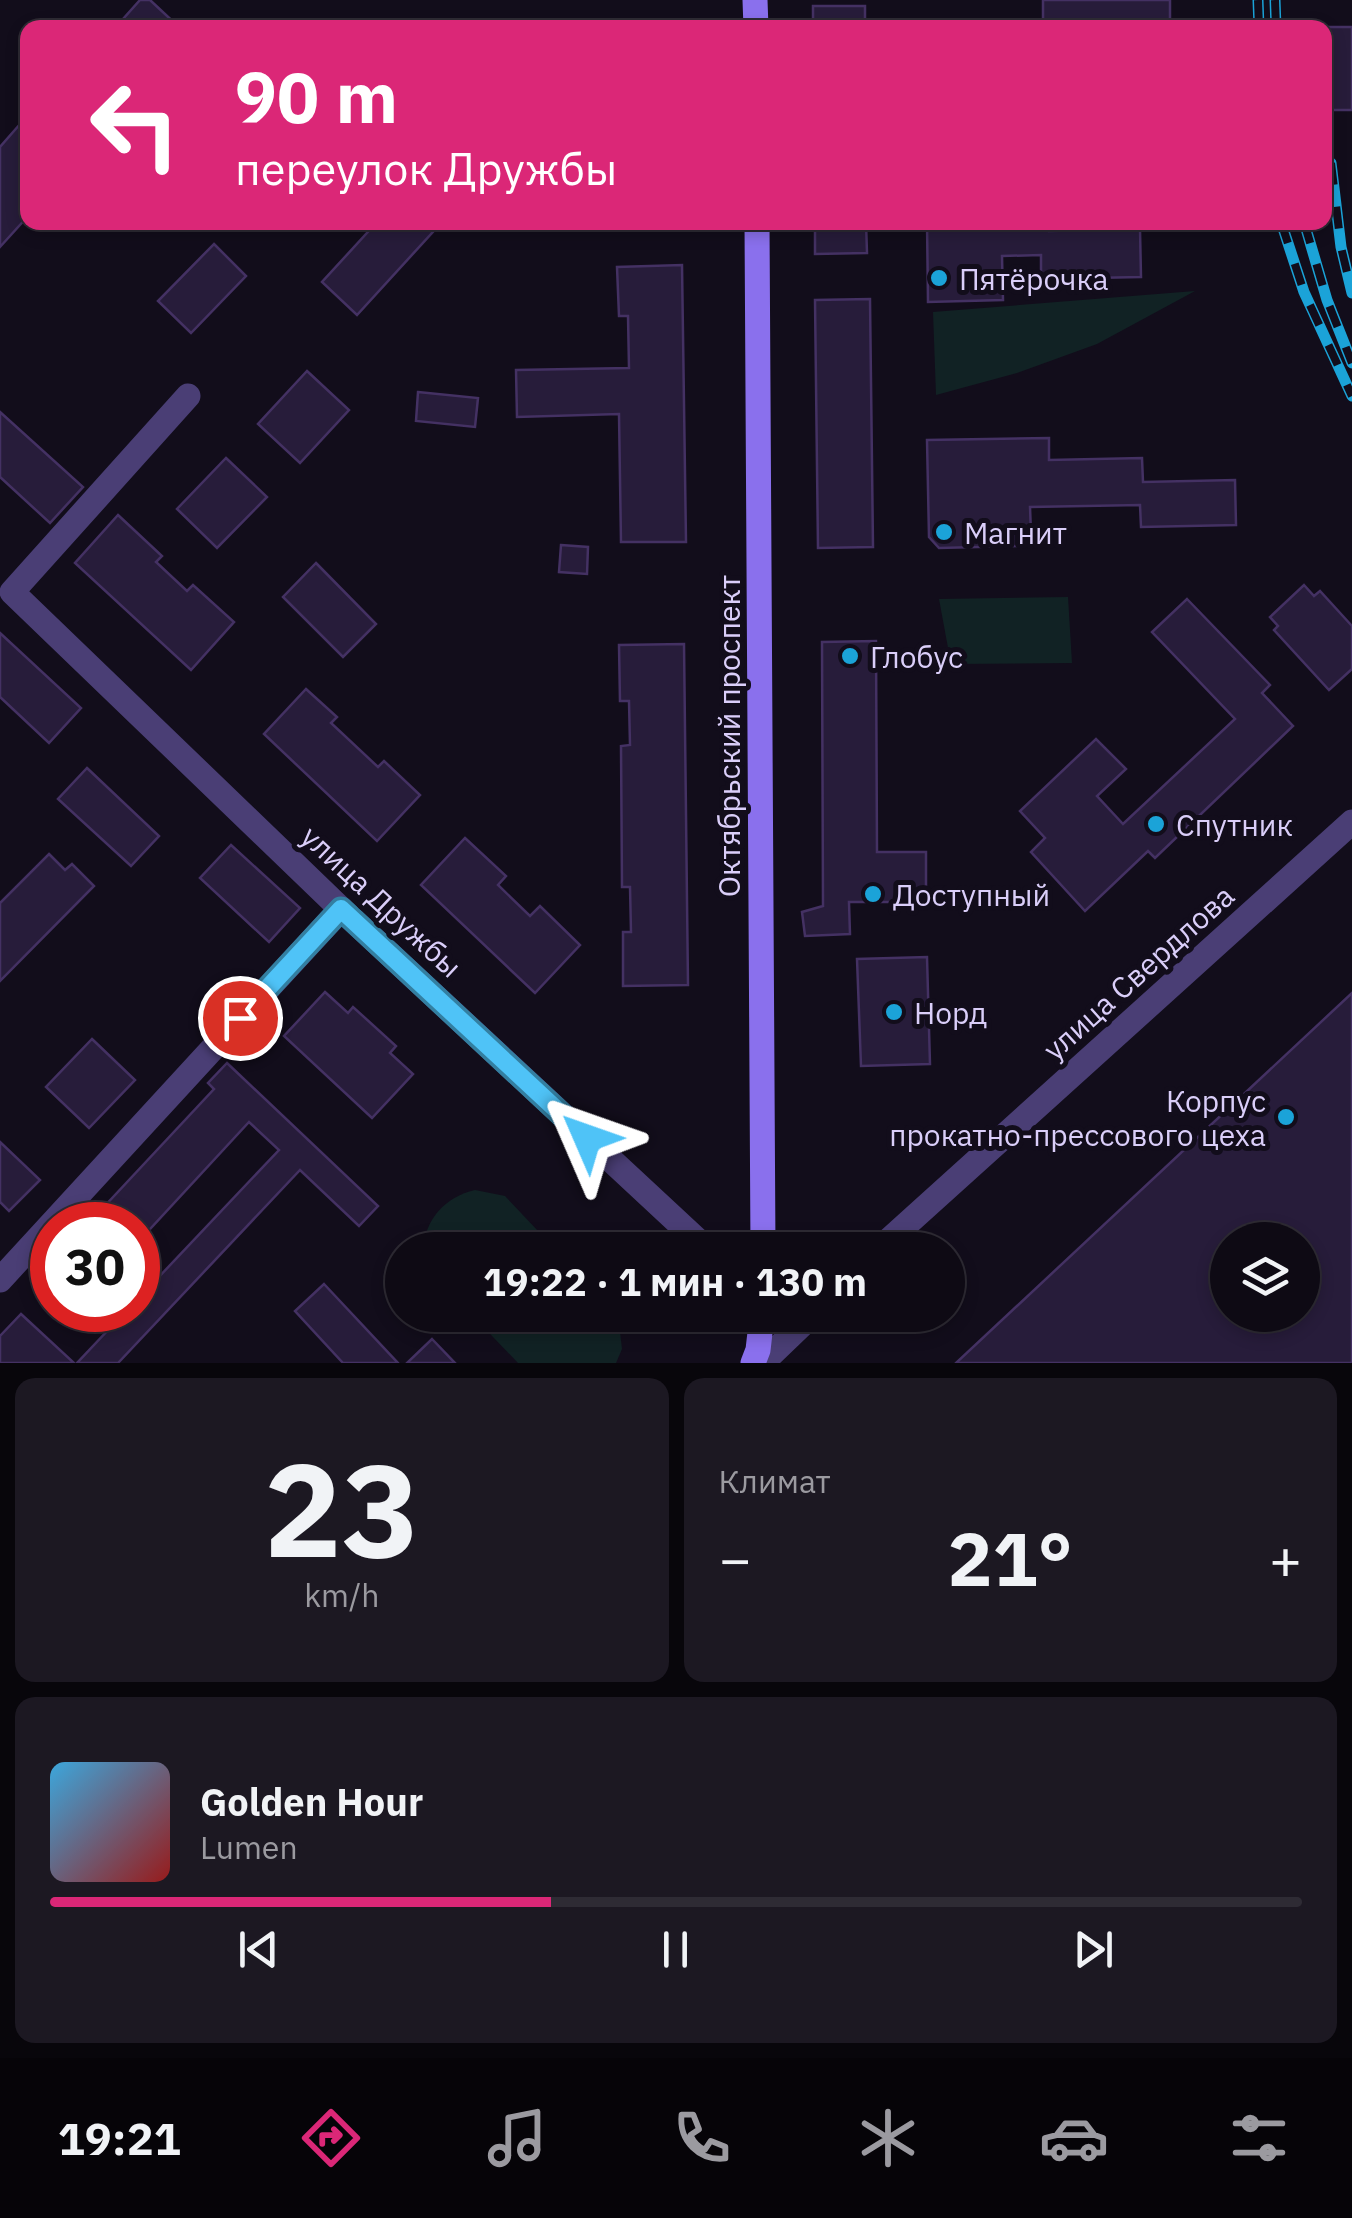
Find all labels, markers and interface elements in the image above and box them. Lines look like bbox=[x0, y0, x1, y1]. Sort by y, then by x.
text: 90 m bbox=[235, 51, 398, 142]
icon: left bbox=[70, 60, 200, 190]
text: переулок Дружбы bbox=[235, 139, 617, 197]
place label: Пятёрочка bbox=[959, 259, 1109, 298]
marker: Пятёрочка bbox=[928, 267, 950, 289]
place label: Магнит bbox=[964, 513, 1067, 552]
marker: Магнит bbox=[933, 521, 955, 543]
street label: Октябрьский проспект bbox=[709, 575, 748, 897]
place label: Глобус bbox=[870, 637, 963, 676]
marker: Глобус bbox=[839, 645, 861, 667]
place label: Спутник bbox=[1176, 805, 1293, 844]
marker: Спутник bbox=[1145, 813, 1167, 835]
street label: улица Дружбы bbox=[293, 817, 471, 985]
place label: Доступный bbox=[893, 875, 1050, 914]
street label: улица Свердлова bbox=[1034, 876, 1242, 1068]
marker: Доступный bbox=[862, 883, 884, 905]
pin bbox=[198, 976, 283, 1061]
icon: arrive bbox=[213, 991, 268, 1046]
place label: Норд bbox=[914, 993, 987, 1032]
marker: Норд bbox=[883, 1001, 905, 1023]
place label: Корпус прокатно-прессового цеха bbox=[889, 1081, 1266, 1154]
position arrow bbox=[535, 1086, 639, 1190]
marker: Корпус прокатно-прессового цеха bbox=[1275, 1106, 1297, 1128]
speed limit sign: 30 bbox=[30, 1202, 160, 1332]
map controls bbox=[1210, 1222, 1320, 1332]
button: layers bbox=[1210, 1222, 1320, 1332]
text: 19:22 · 1 мин · 130 m bbox=[483, 1257, 867, 1306]
text: 23 bbox=[264, 1424, 420, 1593]
text: Климат bbox=[719, 1460, 831, 1502]
text: 21° bbox=[948, 1509, 1073, 1607]
text: − bbox=[719, 1523, 752, 1594]
text: + bbox=[1269, 1523, 1302, 1594]
text: km/h bbox=[304, 1574, 379, 1616]
text: Golden Hour bbox=[200, 1777, 423, 1826]
text: Lumen bbox=[200, 1826, 298, 1868]
icon: previous bbox=[231, 1922, 286, 1977]
icon: pause bbox=[648, 1922, 703, 1977]
icon: next bbox=[1066, 1922, 1121, 1977]
icon: directions bbox=[296, 2103, 366, 2173]
icon: music bbox=[482, 2103, 552, 2173]
icon: phone bbox=[667, 2103, 737, 2173]
icon: climate bbox=[853, 2103, 923, 2173]
icon: car bbox=[1039, 2103, 1109, 2173]
icon: filters bbox=[1224, 2103, 1294, 2173]
text: 19:21 bbox=[58, 2109, 181, 2167]

